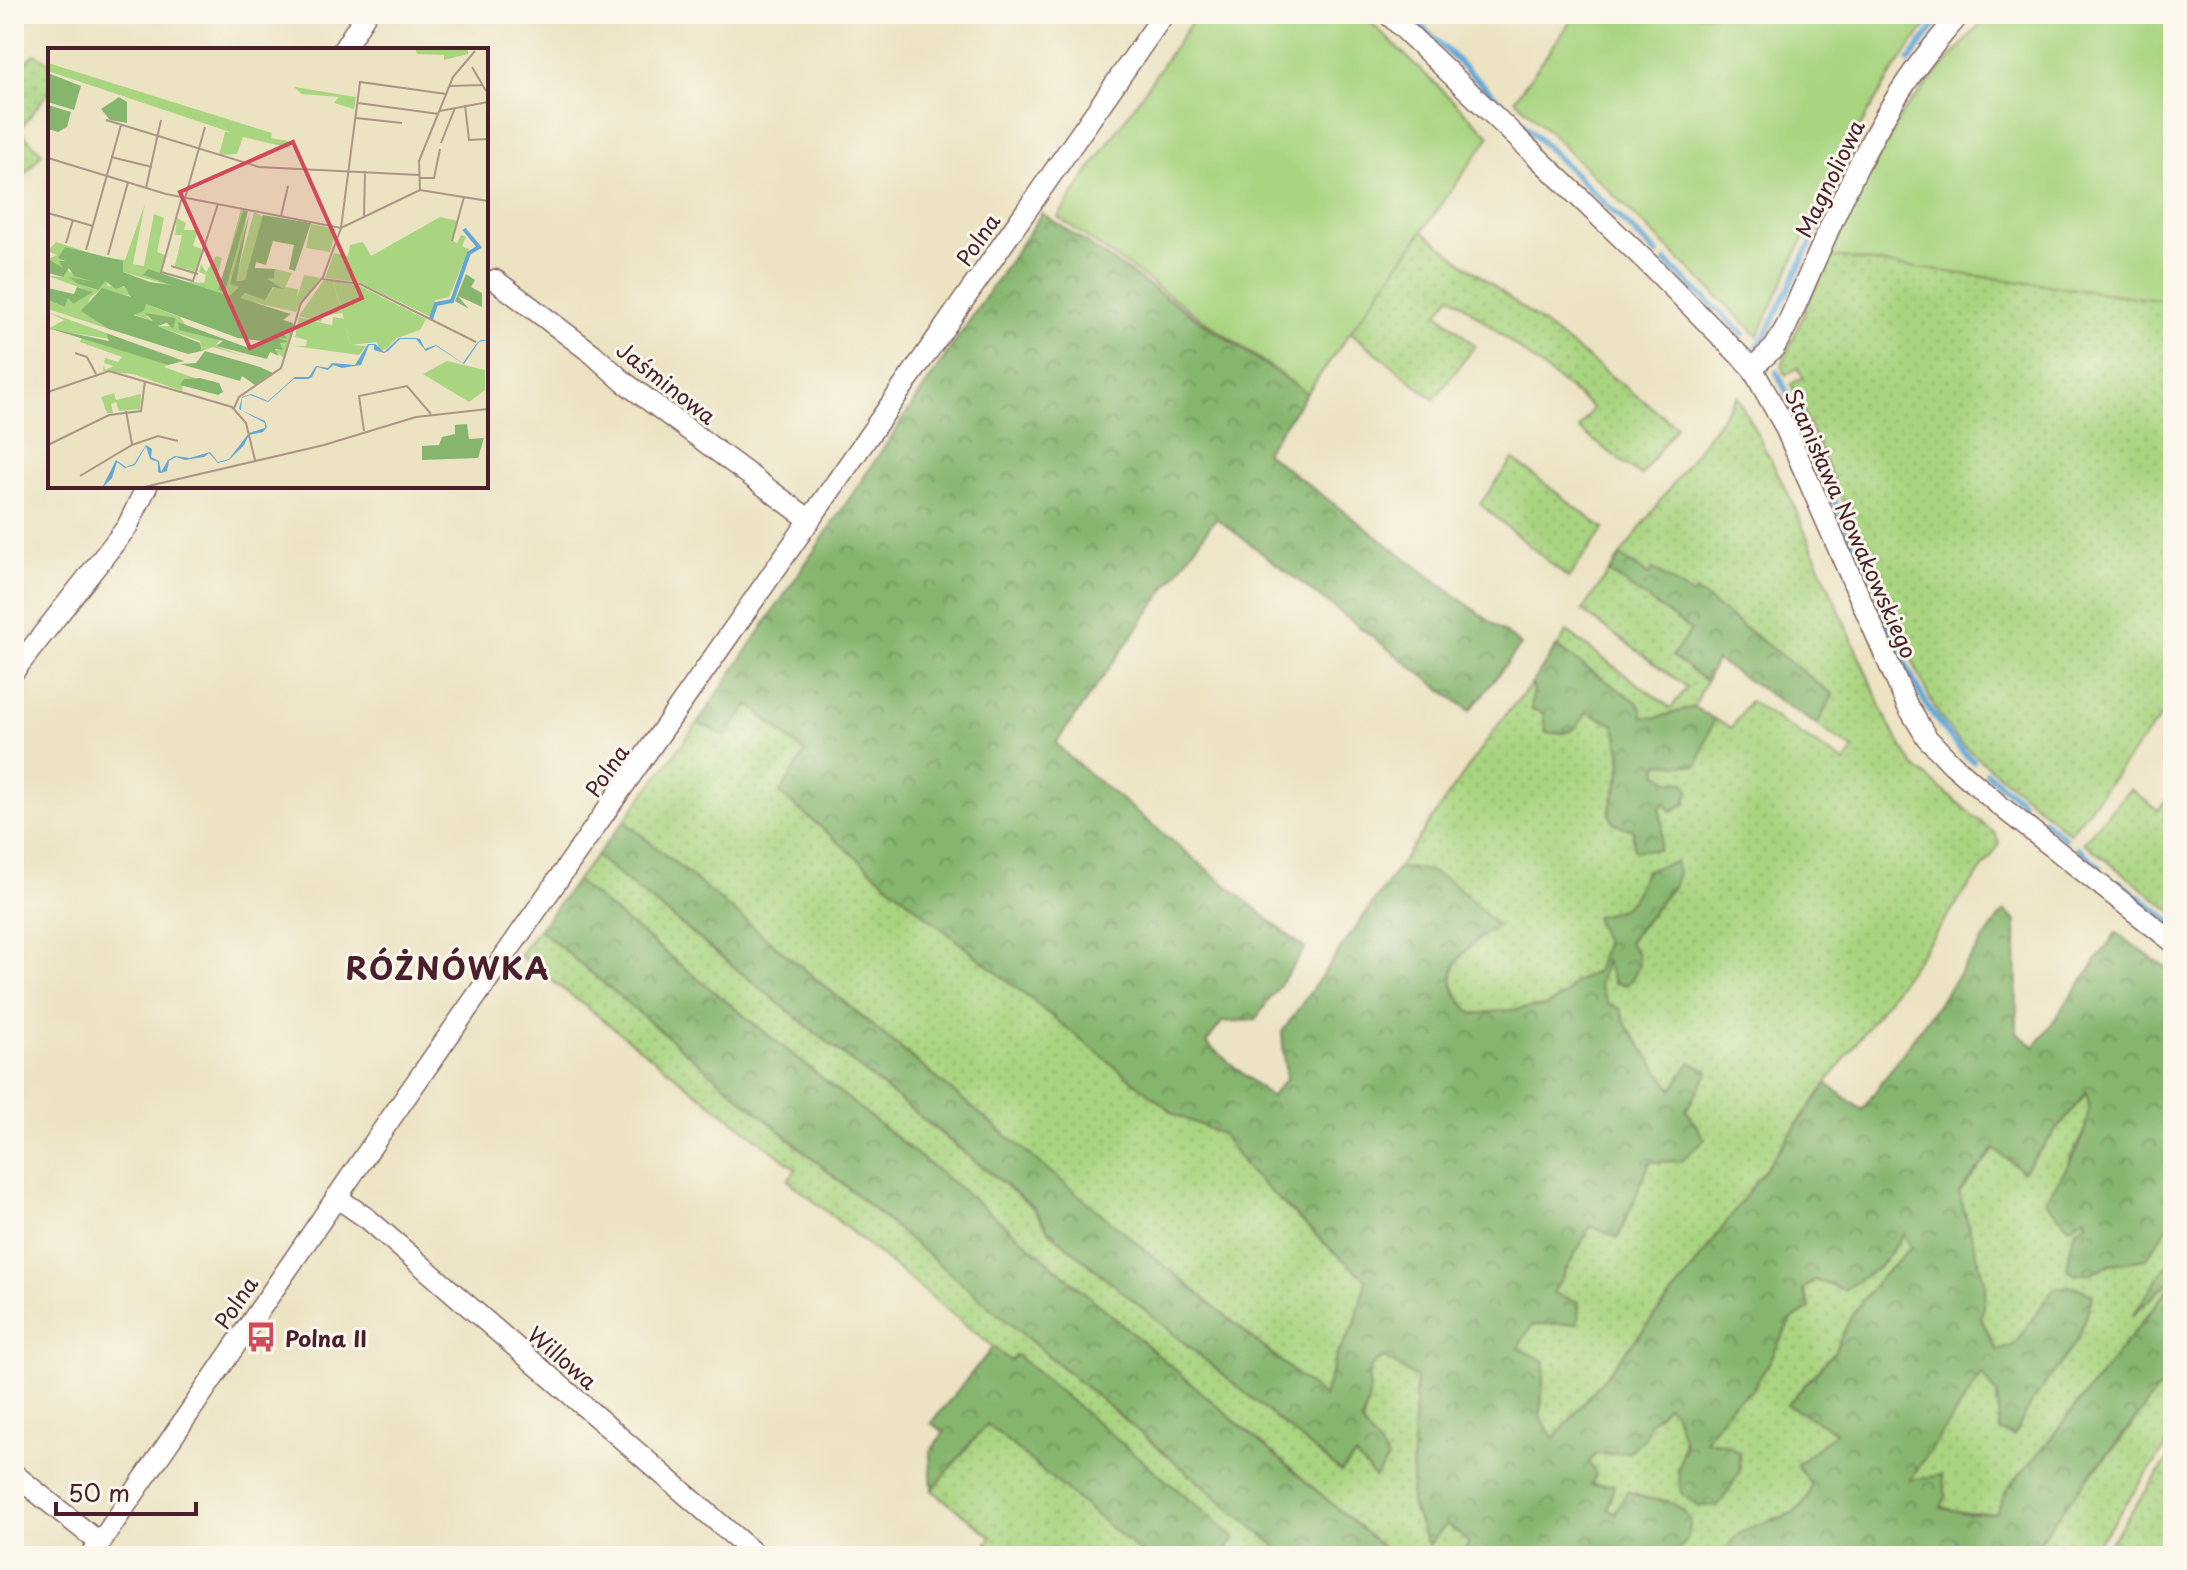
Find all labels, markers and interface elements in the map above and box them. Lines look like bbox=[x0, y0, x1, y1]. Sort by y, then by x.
inset map bbox=[48, 48, 488, 488]
street label: Magnoliowa bbox=[1786, 113, 1872, 243]
street label: Polna bbox=[947, 206, 1007, 272]
street label: Jaśminowa bbox=[610, 333, 724, 432]
street label: Stanisława Nowakowskiego bbox=[1777, 383, 1927, 663]
street label: Polna bbox=[576, 737, 636, 803]
district label: RÓŻNÓWKA bbox=[345, 945, 551, 990]
street label: Polna bbox=[205, 1268, 265, 1335]
street label: Willowa bbox=[521, 1317, 605, 1397]
bus stop icon: Polna II bbox=[244, 1320, 278, 1354]
place label: Polna II bbox=[285, 1321, 367, 1354]
scale bar bbox=[56, 1466, 196, 1516]
text: 50 m bbox=[68, 1474, 130, 1510]

